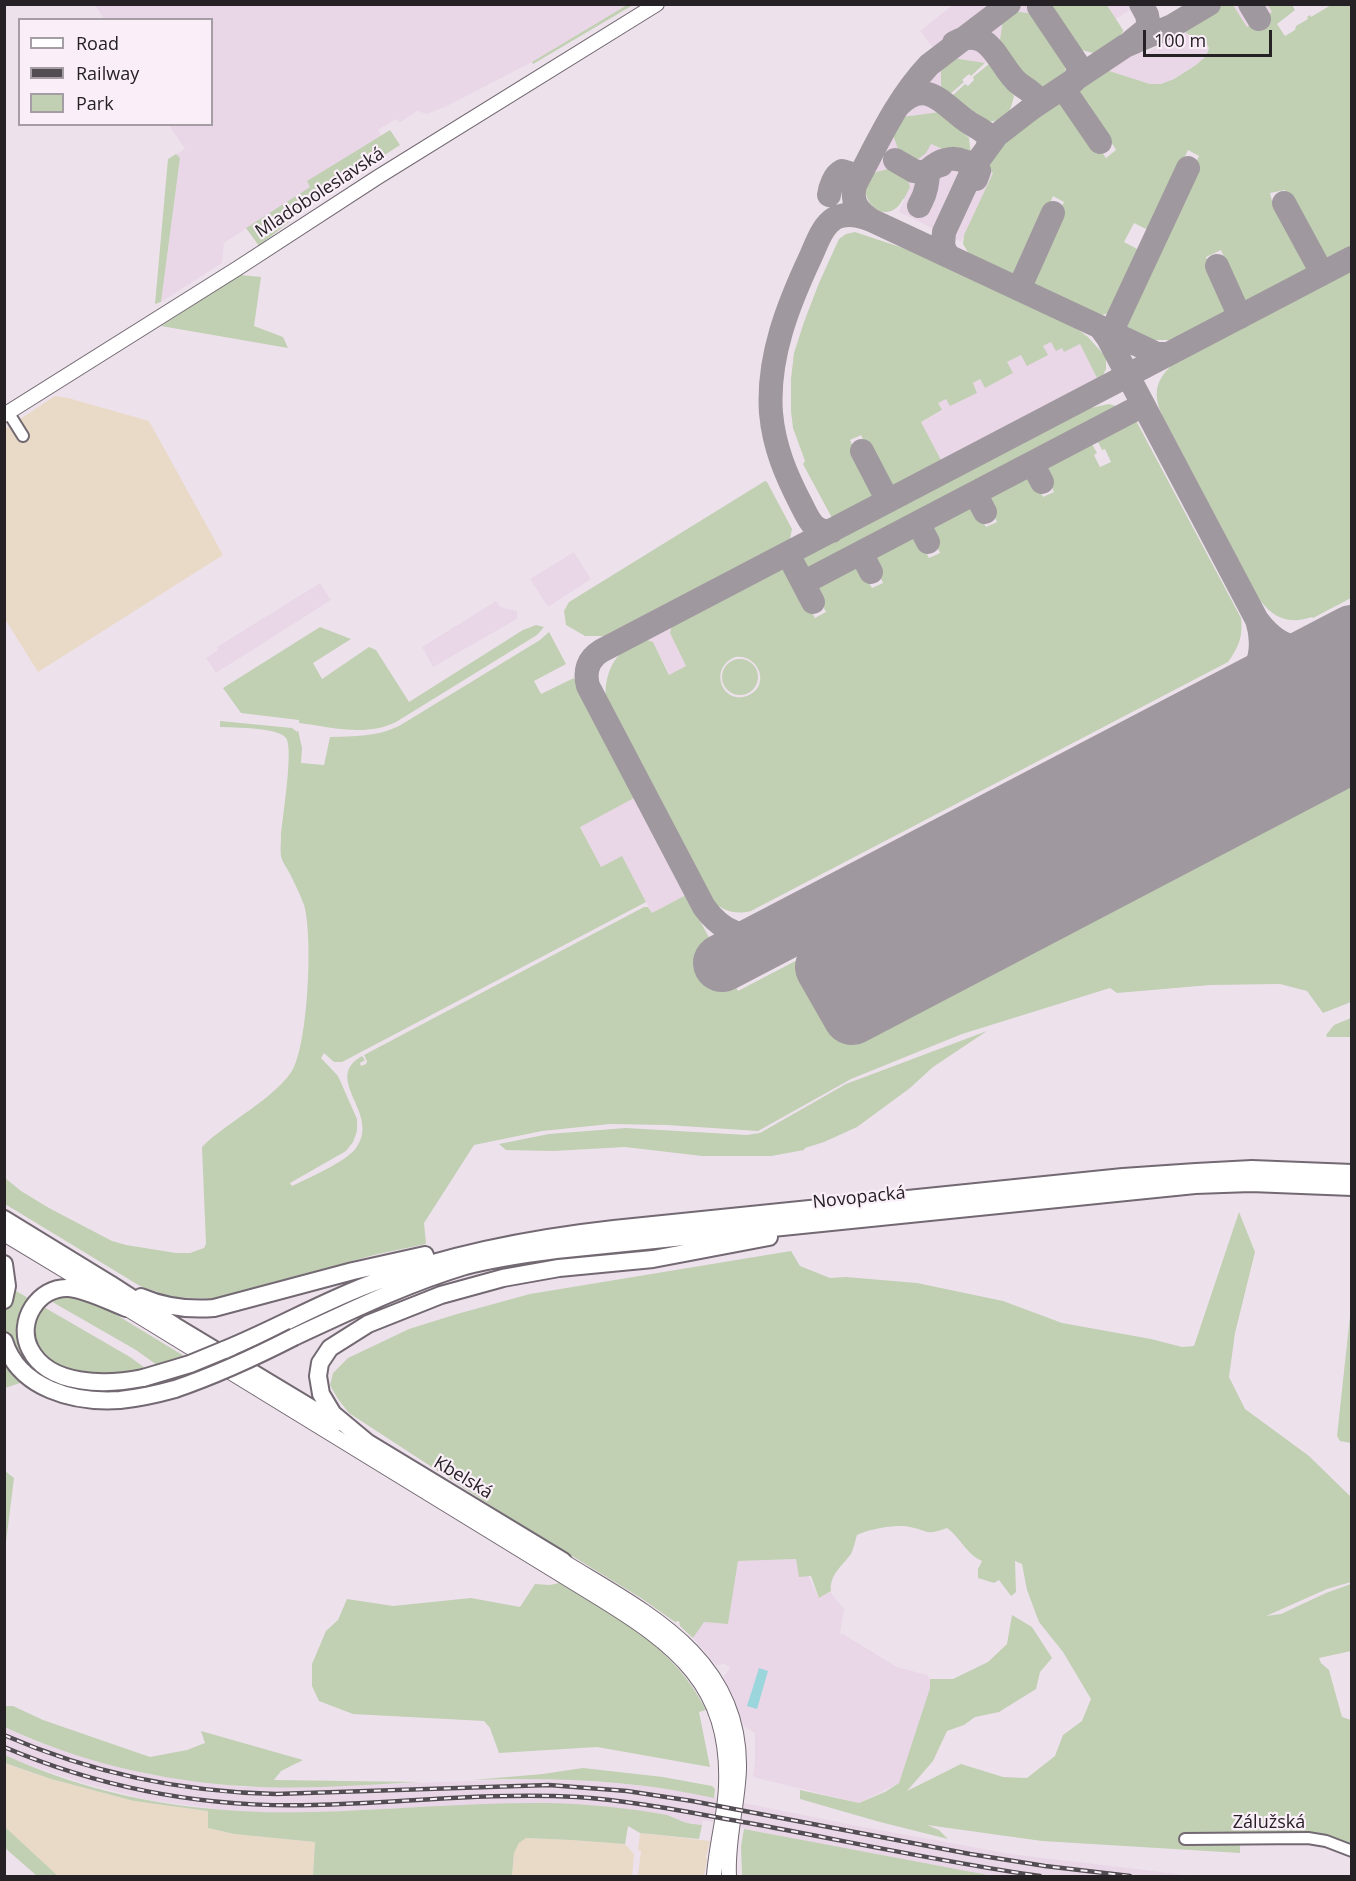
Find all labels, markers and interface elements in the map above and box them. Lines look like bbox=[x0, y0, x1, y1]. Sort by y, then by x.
legend bbox=[18, 18, 213, 126]
scale bar bbox=[1146, 18, 1275, 56]
text: 100 m bbox=[1154, 28, 1206, 52]
text: Road bbox=[76, 31, 119, 55]
text: Railway bbox=[76, 61, 139, 85]
text: Park bbox=[76, 91, 114, 115]
street label: Mladoboleslavská bbox=[252, 143, 388, 243]
street label: Novopacká bbox=[811, 1182, 907, 1214]
street label: Kbelská bbox=[430, 1452, 496, 1504]
street label: Zálužská bbox=[1233, 1812, 1305, 1834]

